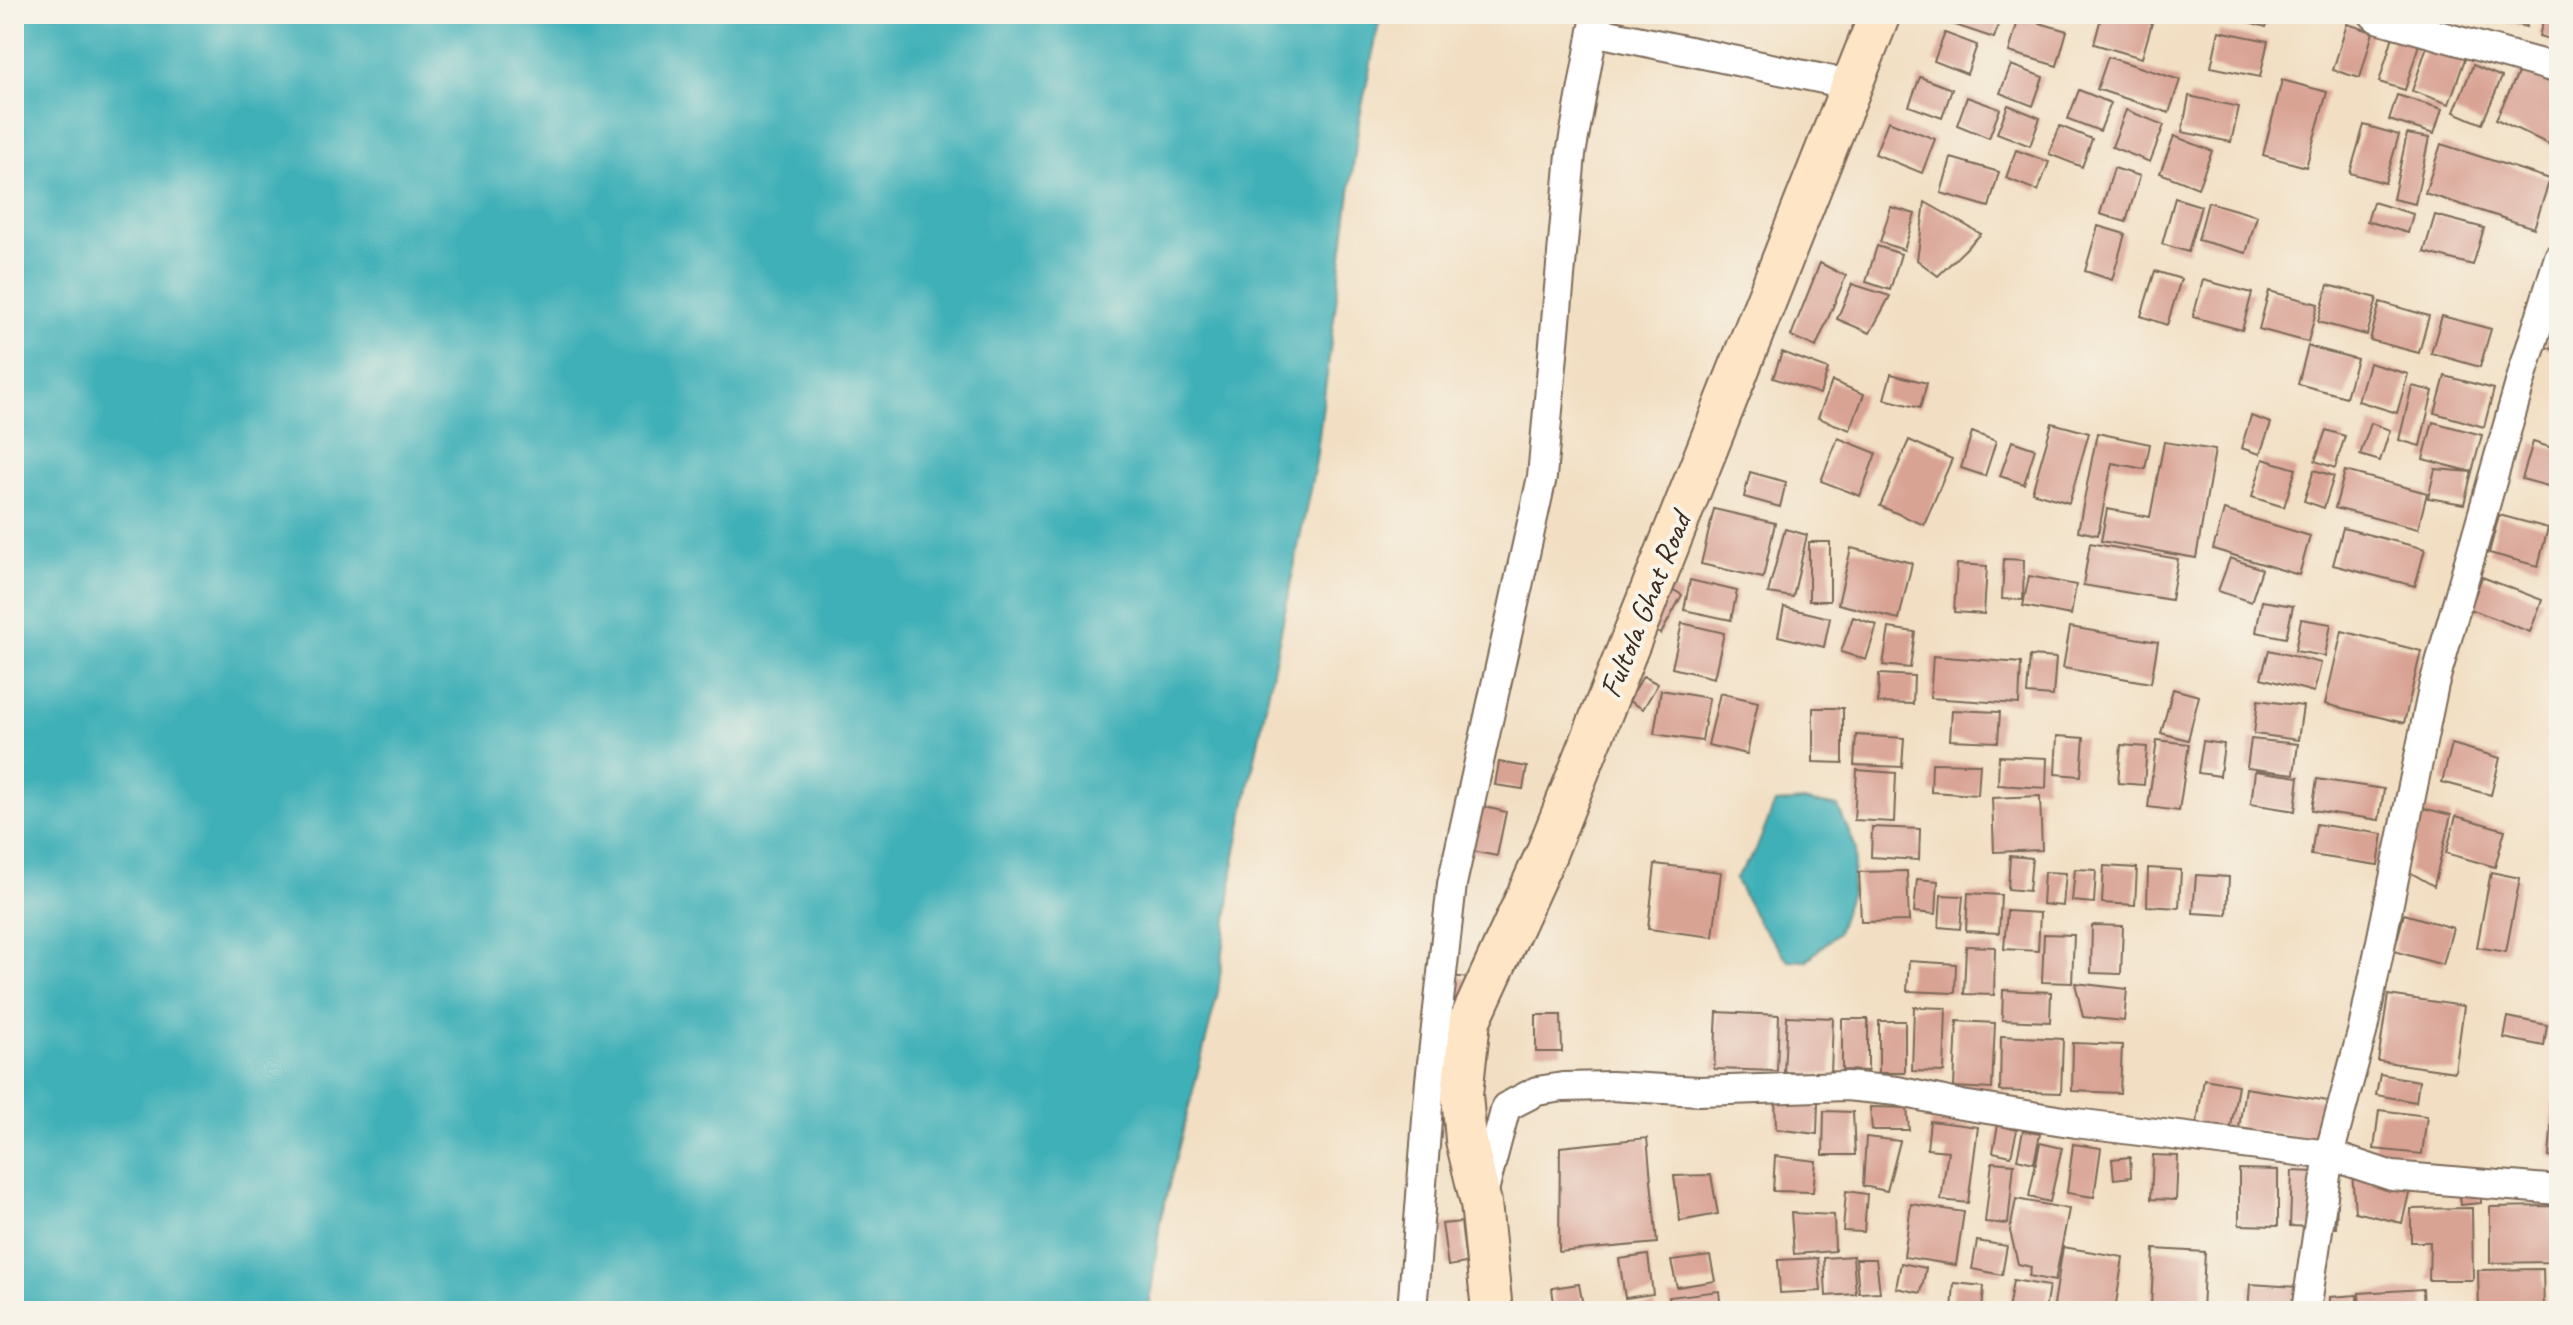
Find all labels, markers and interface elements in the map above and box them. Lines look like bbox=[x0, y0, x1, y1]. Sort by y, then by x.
street label: Fultola Ghat Road bbox=[1589, 502, 1702, 704]

